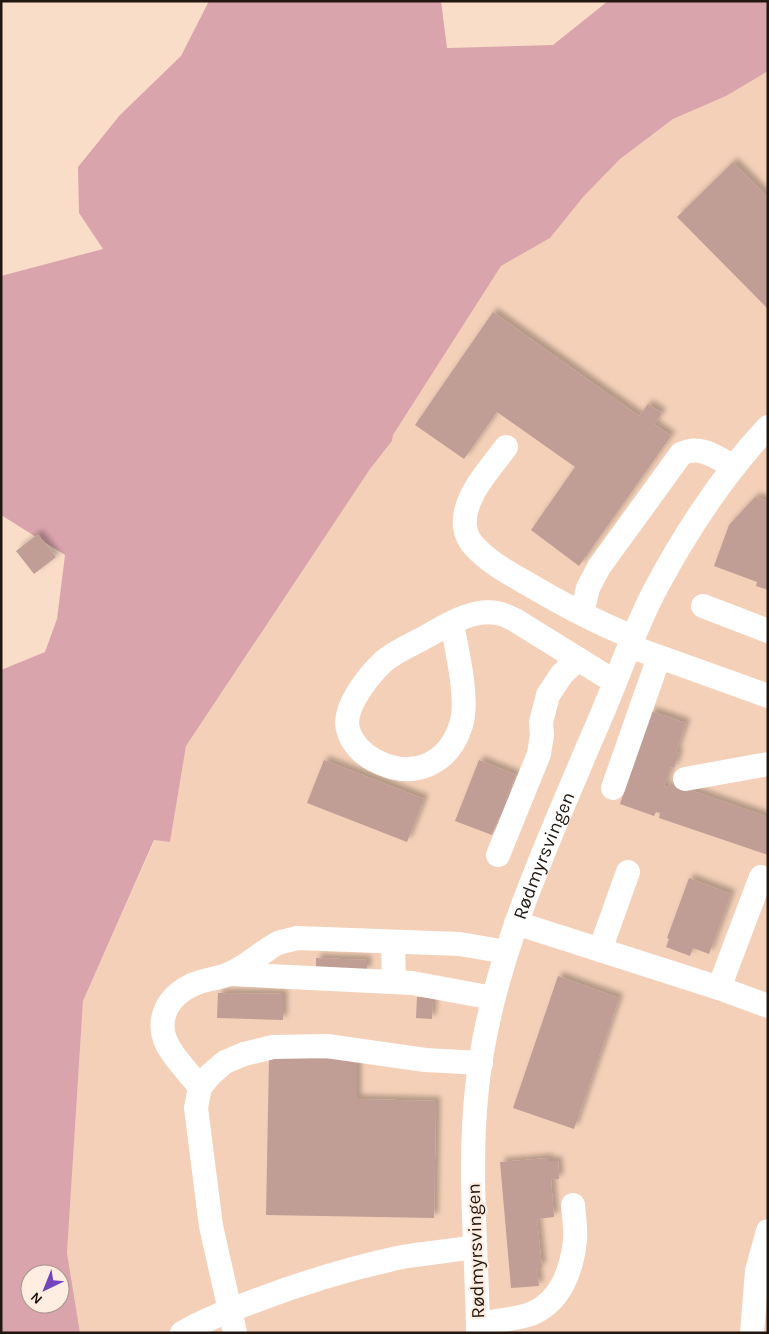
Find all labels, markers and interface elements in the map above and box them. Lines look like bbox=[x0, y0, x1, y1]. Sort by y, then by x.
street label: Rødmyrsvingen bbox=[509, 789, 580, 922]
street label: Rødmyrsvingen bbox=[463, 1183, 489, 1319]
north arrow bbox=[20, 1264, 70, 1314]
text: N bbox=[27, 1288, 46, 1308]

